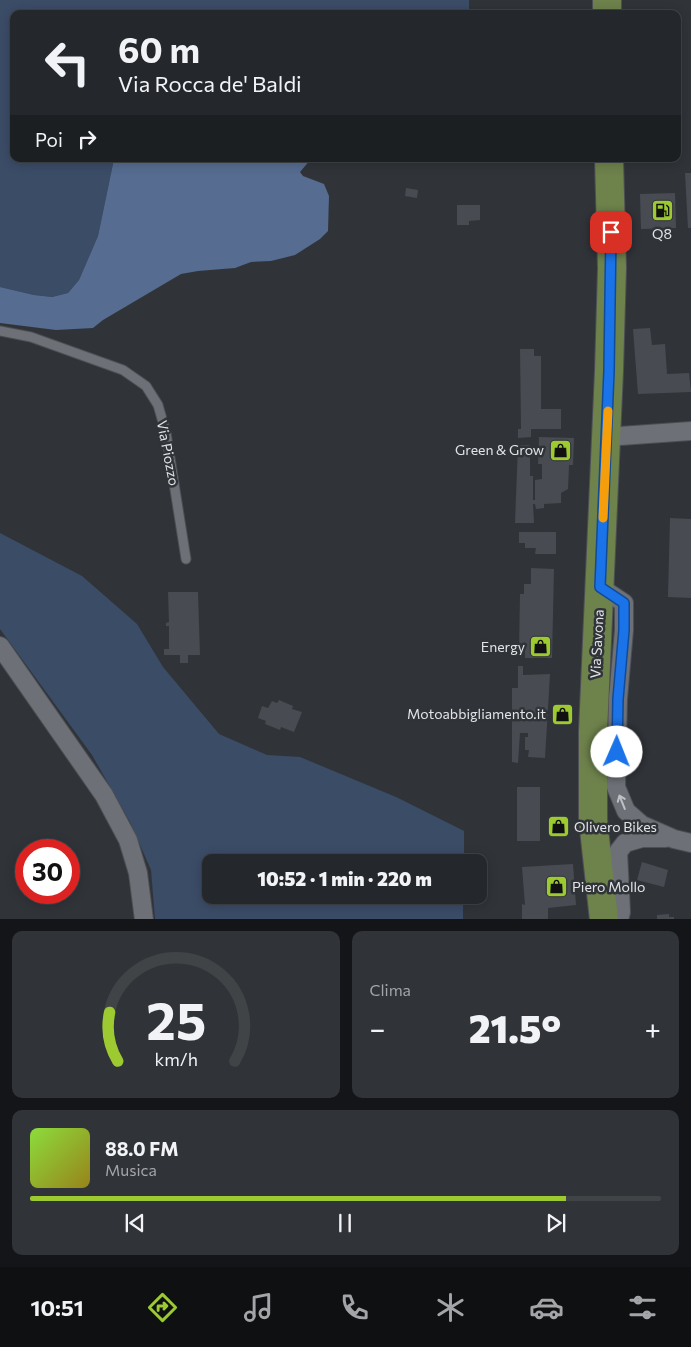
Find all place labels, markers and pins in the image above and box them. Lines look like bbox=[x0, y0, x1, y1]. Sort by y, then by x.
fuel station icon: Q8 bbox=[650, 199, 674, 223]
pin bbox=[590, 211, 632, 253]
place label: Q8 bbox=[652, 225, 672, 242]
shop icon: Green & Grow bbox=[548, 438, 572, 462]
place label: Green & Grow bbox=[455, 441, 544, 458]
shop icon: Energy bbox=[529, 635, 553, 659]
place label: Energy bbox=[481, 638, 525, 655]
shop icon: Motoabbigliamento.it bbox=[550, 702, 574, 726]
place label: Motoabbigliamento.it bbox=[407, 705, 546, 722]
shop icon: Olivero Bikes bbox=[546, 815, 570, 839]
place label: Olivero Bikes bbox=[574, 818, 657, 835]
shop icon: Piero Mollo bbox=[544, 875, 568, 899]
place label: Piero Mollo bbox=[572, 878, 645, 895]

